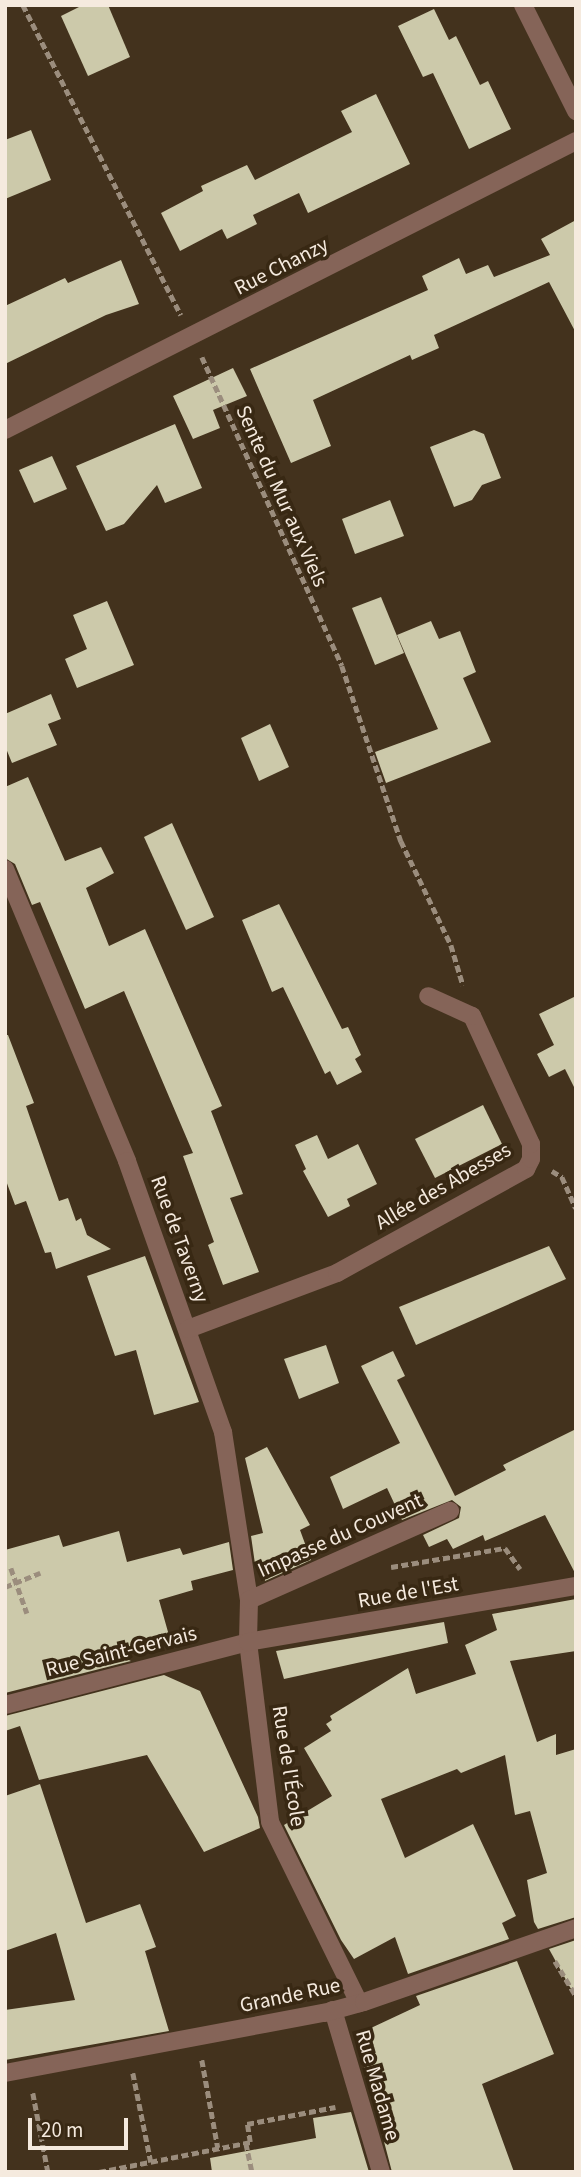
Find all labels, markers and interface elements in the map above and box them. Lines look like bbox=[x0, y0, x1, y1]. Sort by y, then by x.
street label: Rue Chanzy bbox=[230, 232, 332, 300]
street label: Sente du Mur aux Viels bbox=[231, 401, 333, 591]
street label: Allée des Abesses bbox=[371, 1137, 515, 1235]
street label: Rue de Taverny bbox=[145, 1172, 215, 1306]
street label: Impasse du Couvent bbox=[254, 1487, 426, 1583]
street label: Rue de l'Est bbox=[356, 1571, 460, 1613]
street label: Rue Saint-Gervais bbox=[43, 1620, 199, 1682]
street label: Rue de l'École bbox=[267, 1704, 311, 1828]
street label: Grande Rue bbox=[238, 1972, 342, 2018]
street label: Rue Madame bbox=[350, 2027, 406, 2143]
scale bar bbox=[32, 2104, 131, 2148]
text: 20 m bbox=[41, 2115, 83, 2145]

